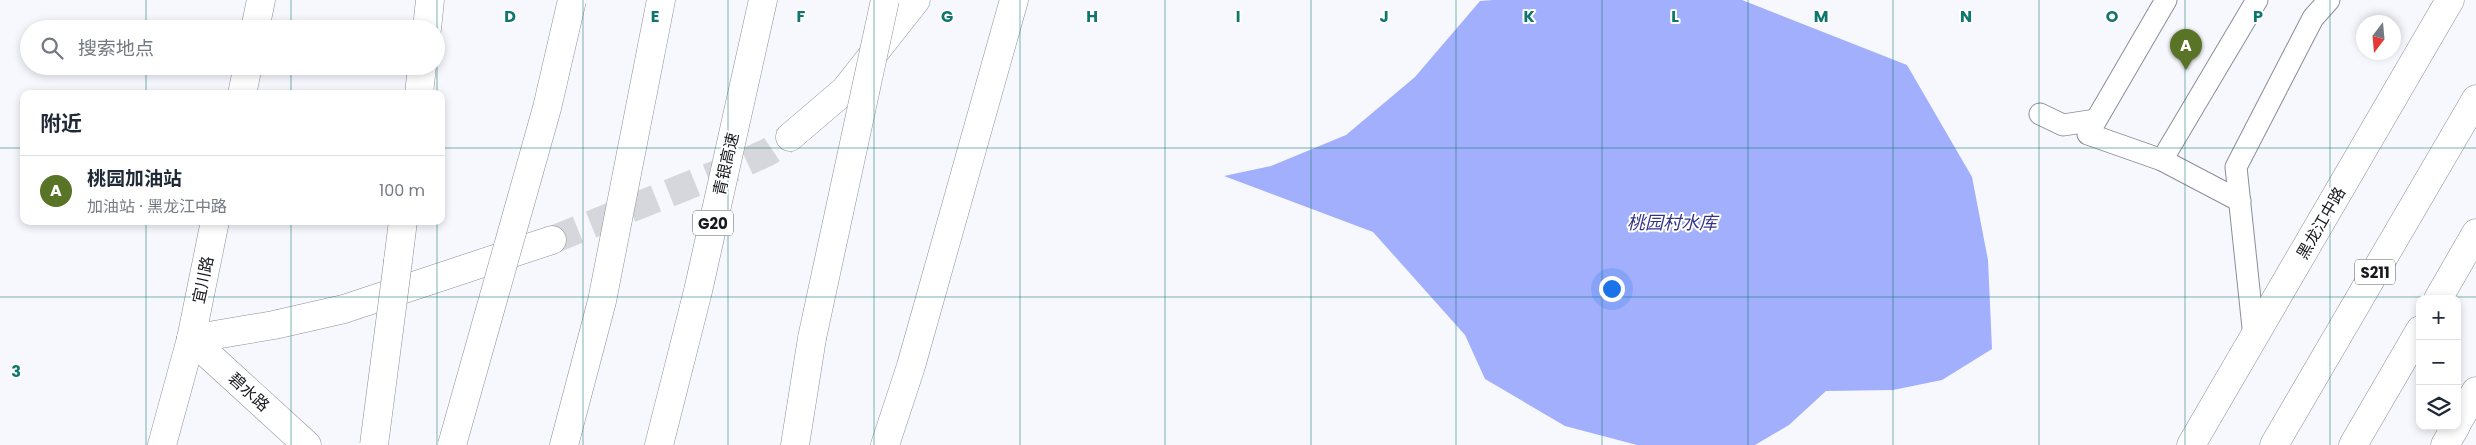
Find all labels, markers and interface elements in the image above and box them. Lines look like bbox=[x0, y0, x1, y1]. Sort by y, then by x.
text: D bbox=[504, 5, 516, 28]
text: E bbox=[651, 5, 659, 28]
text: F bbox=[797, 5, 806, 28]
text: G bbox=[941, 5, 953, 28]
text: H bbox=[1086, 5, 1098, 28]
text: I bbox=[1236, 5, 1240, 28]
text: J bbox=[1379, 5, 1389, 28]
text: K bbox=[1523, 5, 1535, 28]
text: L bbox=[1671, 5, 1679, 28]
text: M bbox=[1814, 5, 1828, 28]
text: N bbox=[1960, 5, 1972, 28]
text: O bbox=[2106, 5, 2119, 28]
text: P bbox=[2253, 5, 2263, 28]
north arrow bbox=[2356, 15, 2401, 60]
search box bbox=[20, 20, 445, 75]
pin: A bbox=[2170, 29, 2202, 70]
icon: search bbox=[38, 34, 66, 62]
text: 搜索地点 bbox=[78, 35, 154, 62]
text: 附近 bbox=[40, 109, 82, 138]
street label: 青银高速 bbox=[708, 130, 744, 198]
text: 桃园加油站 bbox=[87, 165, 182, 192]
text: A bbox=[50, 179, 62, 202]
text: 100 m bbox=[379, 179, 425, 202]
street label: 黑龙江中路 bbox=[2291, 183, 2351, 263]
text: 加油站 · 黑龙江中路 bbox=[87, 195, 227, 218]
road number: G20 bbox=[693, 210, 733, 236]
water label: 桃园村水库 bbox=[1627, 210, 1720, 235]
street label: 宜川路 bbox=[187, 254, 219, 306]
road number: S211 bbox=[2355, 260, 2395, 284]
your location bbox=[1599, 276, 1625, 302]
map controls bbox=[2416, 295, 2461, 430]
button: + bbox=[2416, 295, 2461, 340]
button: − bbox=[2416, 340, 2461, 385]
text: 3 bbox=[11, 360, 21, 383]
street label: 碧水路 bbox=[223, 367, 275, 417]
button: layers bbox=[2416, 385, 2461, 430]

